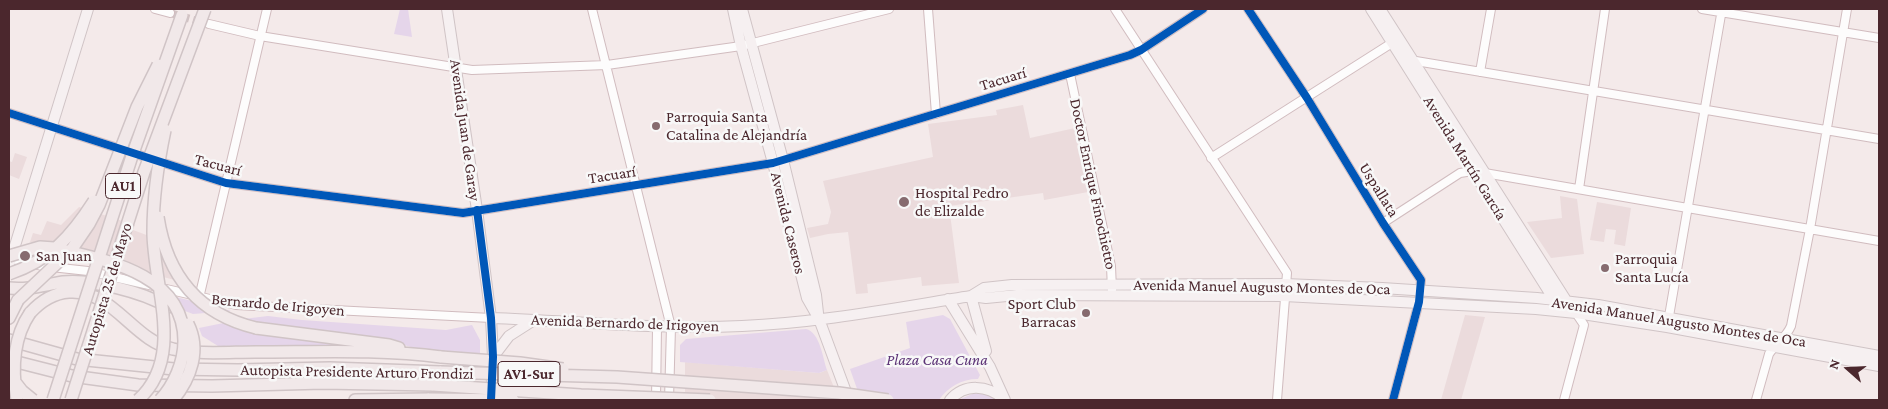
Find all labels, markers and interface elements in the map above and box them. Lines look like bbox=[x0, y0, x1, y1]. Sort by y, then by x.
street label: Avenida Juan de Garay bbox=[446, 58, 484, 202]
street label: Tacuarí bbox=[977, 63, 1029, 95]
street label: Avenida Martín García bbox=[1419, 92, 1511, 224]
street label: Doctor Enrique Finochietto bbox=[1065, 97, 1121, 271]
place label: Parroquia Santa Catalina de Alejandría bbox=[666, 107, 807, 145]
marker: Parroquia Santa Catalina de Alejandría bbox=[650, 120, 662, 132]
street label: Tacuarí bbox=[192, 150, 244, 180]
street label: Uspallata bbox=[1355, 159, 1403, 221]
street label: Tacuarí bbox=[587, 162, 637, 188]
street label: Avenida Caseros bbox=[766, 170, 810, 276]
road number: AU1 bbox=[106, 174, 140, 198]
place label: Hospital Pedro de Elizalde bbox=[915, 183, 1009, 221]
marker: Hospital Pedro de Elizalde bbox=[897, 195, 911, 209]
street label: Autopista 25 de Mayo bbox=[78, 220, 136, 358]
place label: San Juan bbox=[36, 246, 92, 266]
marker: San Juan bbox=[18, 249, 32, 263]
place label: Parroquia Santa Lucía bbox=[1615, 249, 1689, 287]
marker: Parroquia Santa Lucía bbox=[1599, 262, 1611, 274]
street label: Avenida Manuel Augusto Montes de Oca bbox=[1133, 275, 1391, 299]
street label: Bernardo de Irigoyen bbox=[211, 290, 345, 320]
street label: Avenida Manuel Augusto Montes de Oca bbox=[1550, 292, 1808, 352]
place label: Sport Club Barracas bbox=[1008, 294, 1076, 332]
marker: Sport Club Barracas bbox=[1080, 307, 1092, 319]
street label: Avenida Bernardo de Irigoyen bbox=[531, 310, 719, 336]
north arrow bbox=[1823, 344, 1873, 394]
park label: Plaza Casa Cuna bbox=[886, 350, 988, 370]
text: N bbox=[1825, 357, 1843, 371]
street label: Autopista Presidente Arturo Frondizi bbox=[240, 360, 474, 384]
road number: AV1-Sur bbox=[498, 362, 560, 386]

